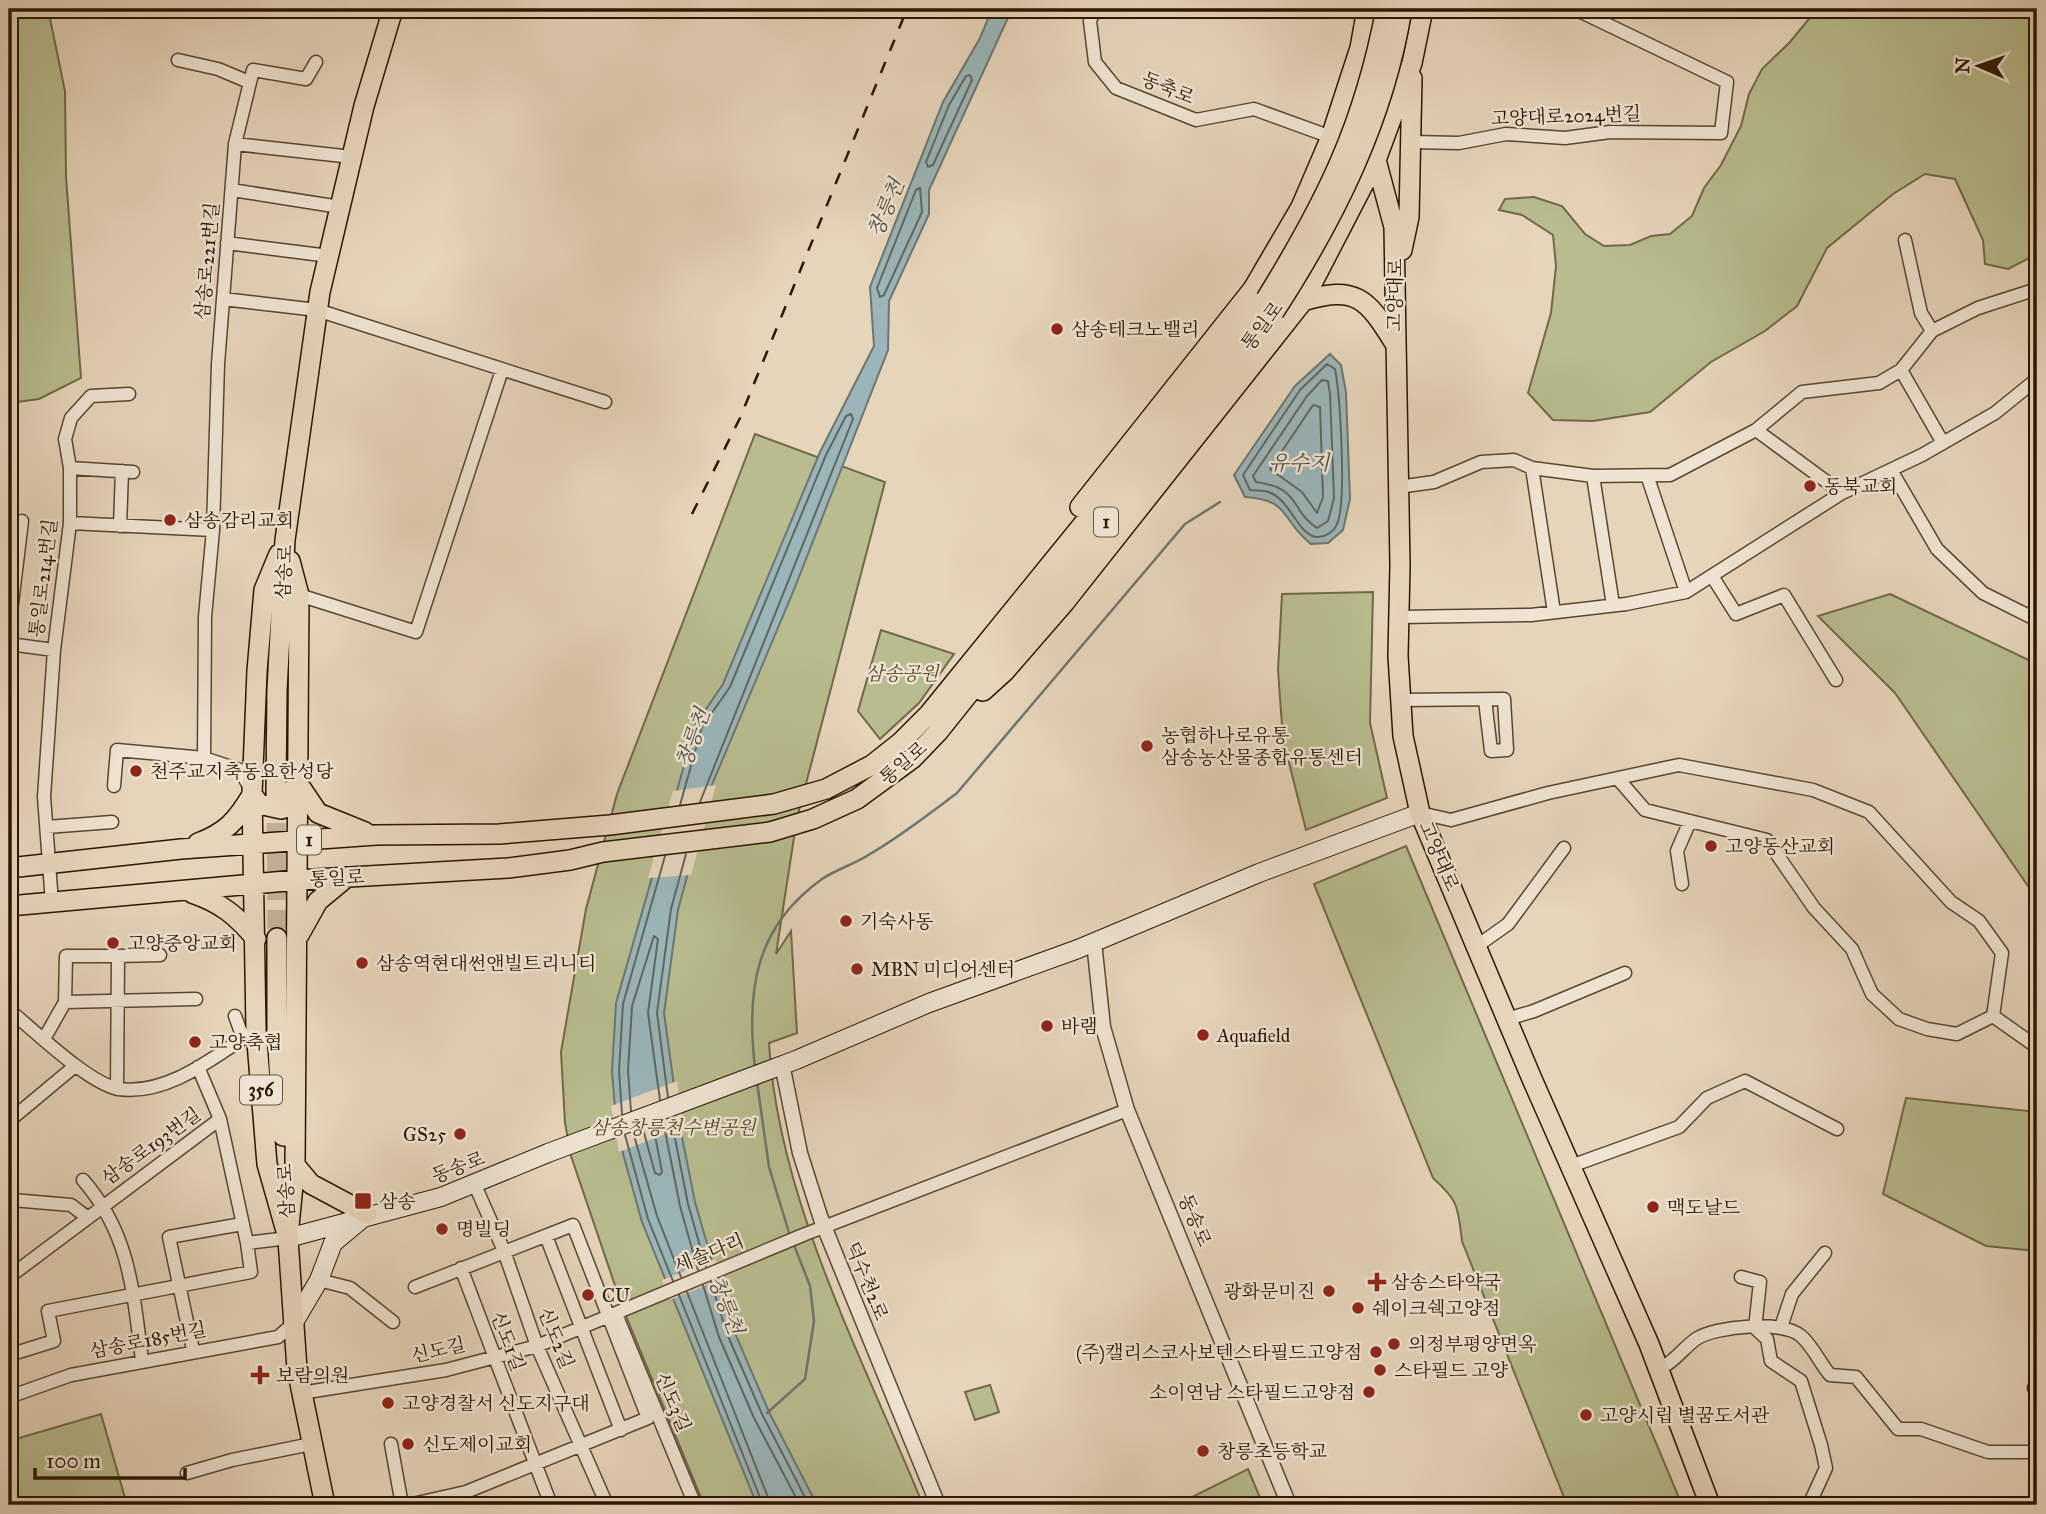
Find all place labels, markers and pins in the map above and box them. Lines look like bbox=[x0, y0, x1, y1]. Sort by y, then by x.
place label: 삼송테크노밸리 bbox=[1071, 318, 1199, 341]
marker: 삼송테크노밸리 bbox=[1049, 321, 1065, 337]
place label: 동북교회 bbox=[1824, 475, 1897, 498]
marker: 동북교회 bbox=[1802, 478, 1818, 494]
place label: 삼송감리교회 bbox=[184, 509, 294, 532]
marker: 삼송감리교회 bbox=[162, 512, 178, 528]
place label: 농협하나로유통 삼송농산물종합유통센터 bbox=[1161, 724, 1363, 769]
marker: 농협하나로유통 삼송농산물종합유통센터 bbox=[1139, 738, 1155, 754]
place label: 천주교지축동요한성당 bbox=[150, 760, 334, 783]
marker: 천주교지축동요한성당 bbox=[128, 763, 144, 779]
place label: 고양동산교회 bbox=[1725, 835, 1835, 858]
marker: 고양동산교회 bbox=[1703, 838, 1719, 854]
place label: 기숙사동 bbox=[860, 910, 934, 933]
marker: 기숙사동 bbox=[838, 913, 854, 929]
place label: 고양중앙교회 bbox=[127, 932, 237, 955]
marker: 고양중앙교회 bbox=[105, 935, 121, 951]
place label: 삼송역현대썬앤빌트리니티 bbox=[376, 952, 596, 975]
marker: 삼송역현대썬앤빌트리니티 bbox=[354, 955, 370, 971]
place label: MBN 미디어센터 bbox=[871, 958, 1015, 981]
marker: MBN 미디어센터 bbox=[849, 961, 865, 977]
place label: 바램 bbox=[1061, 1015, 1098, 1038]
marker: 바램 bbox=[1039, 1018, 1055, 1034]
place label: Aquafield bbox=[1216, 1024, 1291, 1048]
marker: Aquafield bbox=[1195, 1027, 1211, 1043]
place label: 고양축협 bbox=[209, 1031, 282, 1054]
marker: 고양축협 bbox=[187, 1034, 203, 1050]
place label: GS25 bbox=[403, 1123, 446, 1146]
marker: GS25 bbox=[452, 1126, 468, 1142]
place label: 삼송 bbox=[379, 1190, 416, 1213]
marker: 삼송 bbox=[353, 1191, 373, 1211]
place label: 맥도날드 bbox=[1667, 1196, 1740, 1219]
marker: 맥도날드 bbox=[1645, 1199, 1661, 1215]
place label: 명빌딩 bbox=[456, 1218, 511, 1241]
marker: 명빌딩 bbox=[434, 1221, 450, 1237]
place label: 삼송스타약국 bbox=[1391, 1271, 1501, 1294]
marker: 삼송스타약국 bbox=[1369, 1274, 1385, 1290]
place label: 광화문미진 bbox=[1223, 1280, 1315, 1303]
marker: 광화문미진 bbox=[1321, 1283, 1337, 1299]
place label: CU bbox=[602, 1284, 630, 1307]
marker: CU bbox=[580, 1287, 596, 1303]
place label: 쉐이크쉑고양점 bbox=[1372, 1297, 1500, 1320]
marker: 쉐이크쉑고양점 bbox=[1350, 1300, 1366, 1316]
place label: 의정부평양면옥 bbox=[1408, 1333, 1536, 1356]
marker: 의정부평양면옥 bbox=[1386, 1336, 1402, 1352]
place label: (주)캘리스코사보텐스타필드고양점 bbox=[1076, 1341, 1362, 1365]
marker: (주)캘리스코사보텐스타필드고양점 bbox=[1368, 1344, 1384, 1360]
place label: 스타필드 고양 bbox=[1394, 1359, 1509, 1382]
marker: 스타필드 고양 bbox=[1372, 1362, 1388, 1378]
place label: 보람의원 bbox=[276, 1364, 349, 1387]
marker: 보람의원 bbox=[250, 1365, 270, 1385]
place label: 소이연남 스타필드고양점 bbox=[1149, 1381, 1355, 1404]
marker: 소이연남 스타필드고양점 bbox=[1361, 1384, 1377, 1400]
place label: 고양경찰서 신도지구대 bbox=[402, 1392, 590, 1415]
marker: 고양경찰서 신도지구대 bbox=[380, 1395, 396, 1411]
place label: 고양시립 별꿈도서관 bbox=[1600, 1404, 1770, 1427]
marker: 고양시립 별꿈도서관 bbox=[1578, 1407, 1594, 1423]
place label: 신도제이교회 bbox=[422, 1433, 532, 1456]
marker: 신도제이교회 bbox=[400, 1436, 416, 1452]
place label: 창릉초등학교 bbox=[1217, 1440, 1327, 1463]
marker: 창릉초등학교 bbox=[1195, 1443, 1211, 1459]

